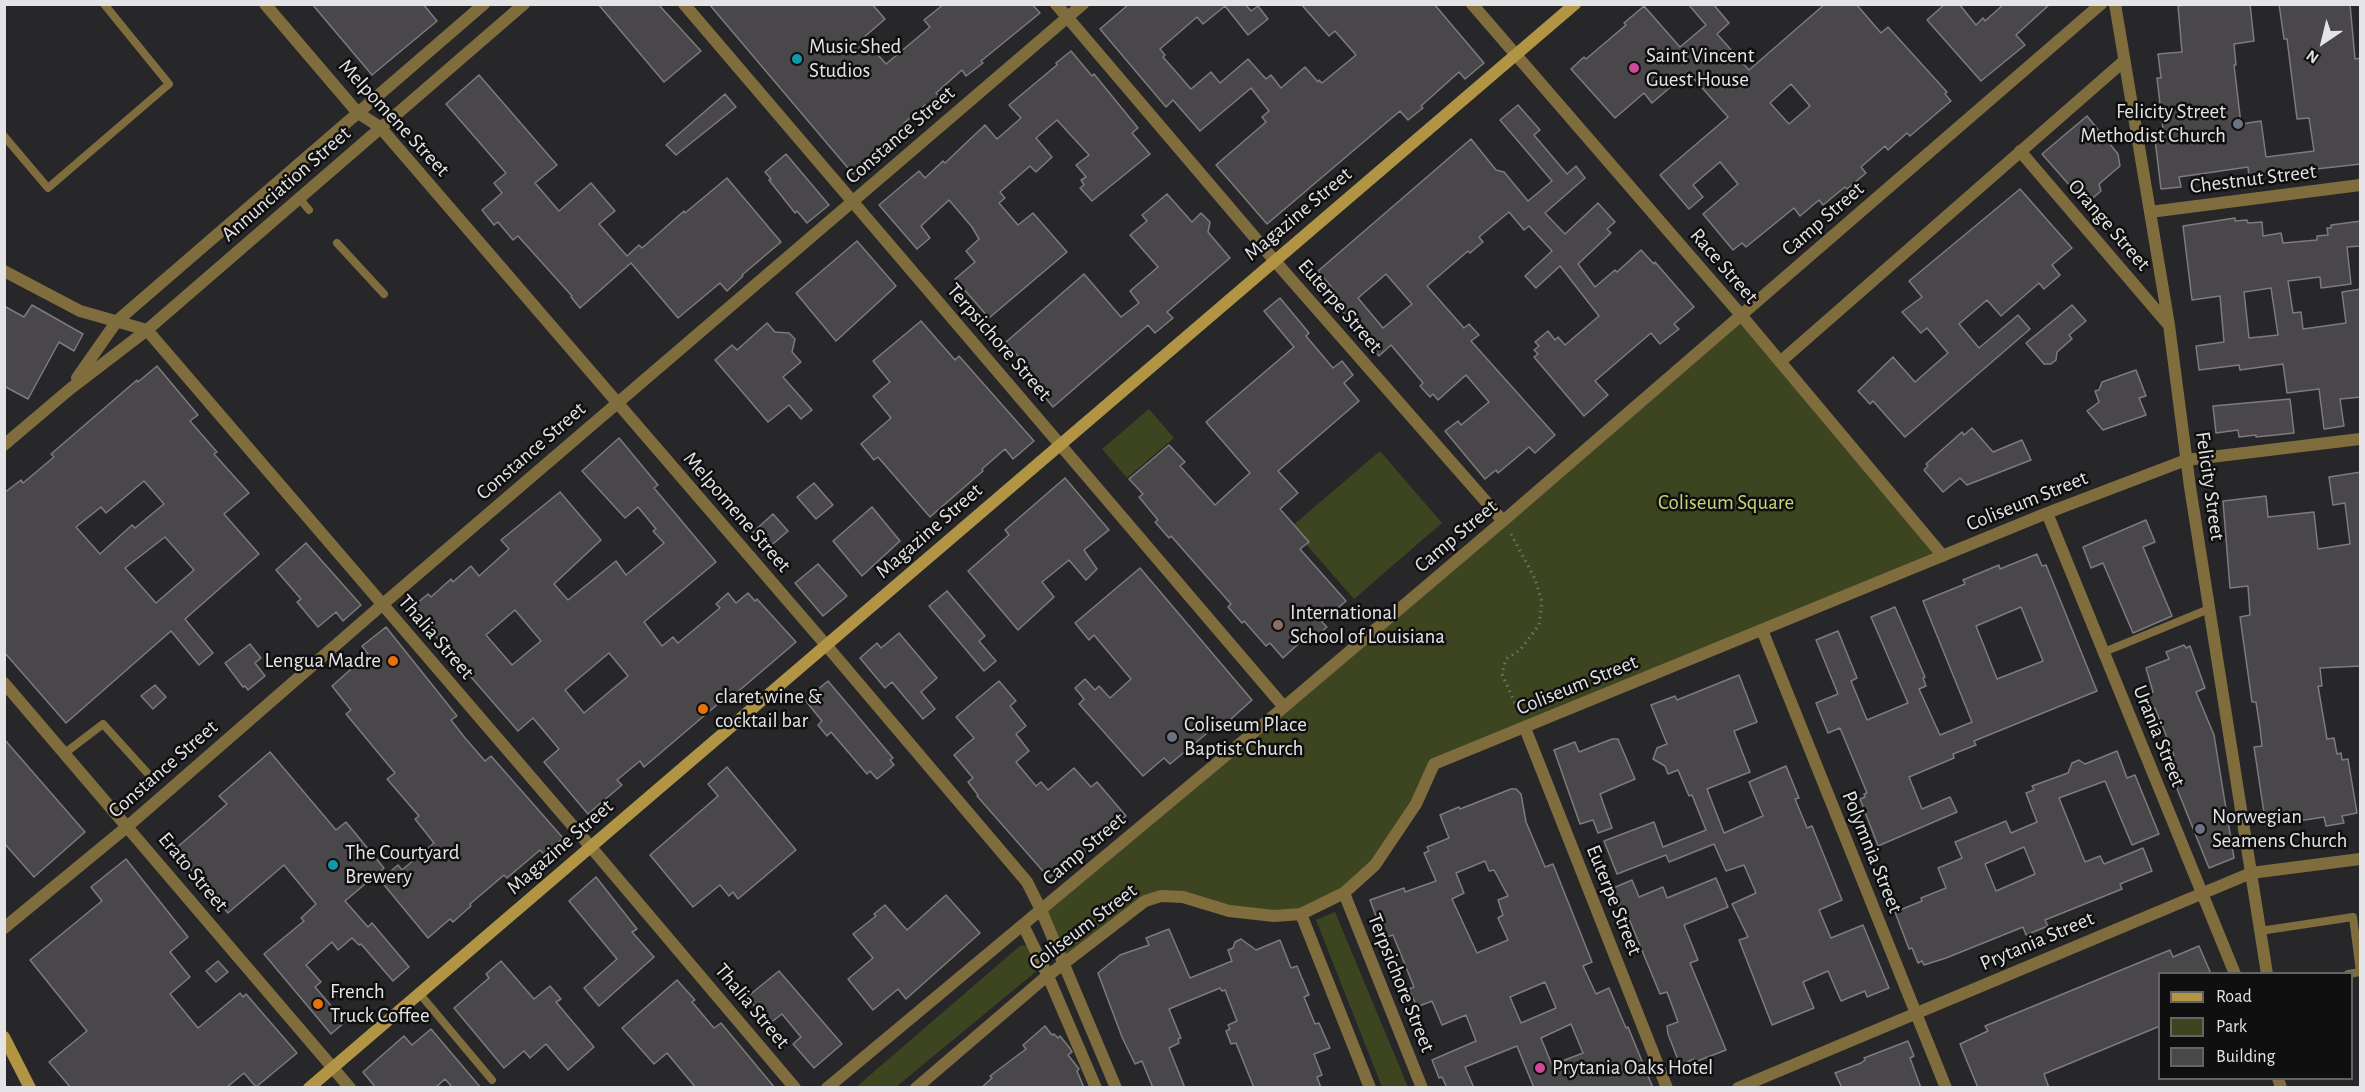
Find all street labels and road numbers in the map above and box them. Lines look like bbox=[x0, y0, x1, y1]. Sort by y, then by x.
street label: Melpomene Street bbox=[333, 54, 455, 182]
street label: Constance Street bbox=[840, 81, 960, 189]
street label: Annunciation Street bbox=[216, 121, 356, 247]
street label: Chestnut Street bbox=[2188, 159, 2318, 199]
street label: Magazine Street bbox=[1239, 162, 1357, 266]
street label: Orange Street bbox=[2062, 174, 2156, 276]
street label: Camp Street bbox=[1777, 176, 1869, 262]
street label: Race Street bbox=[1684, 223, 1764, 309]
street label: Euterpe Street bbox=[1292, 254, 1388, 358]
street label: Terpsichore Street bbox=[941, 278, 1057, 406]
street label: Constance Street bbox=[471, 397, 591, 505]
street label: Felicity Street bbox=[2190, 430, 2230, 542]
street label: Melpomene Street bbox=[678, 446, 796, 578]
street label: Coliseum Street bbox=[1963, 465, 2091, 537]
street label: Magazine Street bbox=[871, 478, 987, 584]
street label: Camp Street bbox=[1409, 494, 1503, 578]
street label: Thalia Street bbox=[393, 590, 479, 684]
street label: Coliseum Street bbox=[1513, 649, 1641, 721]
street label: Urania Street bbox=[2127, 682, 2191, 790]
street label: Constance Street bbox=[103, 715, 223, 823]
street label: Polymnia Street bbox=[1836, 787, 1908, 917]
street label: Magazine Street bbox=[502, 794, 618, 900]
street label: Camp Street bbox=[1037, 807, 1131, 891]
street label: Erato Street bbox=[153, 827, 233, 917]
street label: Euterpe Street bbox=[1580, 841, 1648, 959]
street label: Coliseum Street bbox=[1024, 878, 1142, 976]
street label: Prytania Street bbox=[1976, 906, 2098, 976]
street label: Terpsichore Street bbox=[1362, 910, 1440, 1056]
street label: Thalia Street bbox=[709, 958, 795, 1054]

